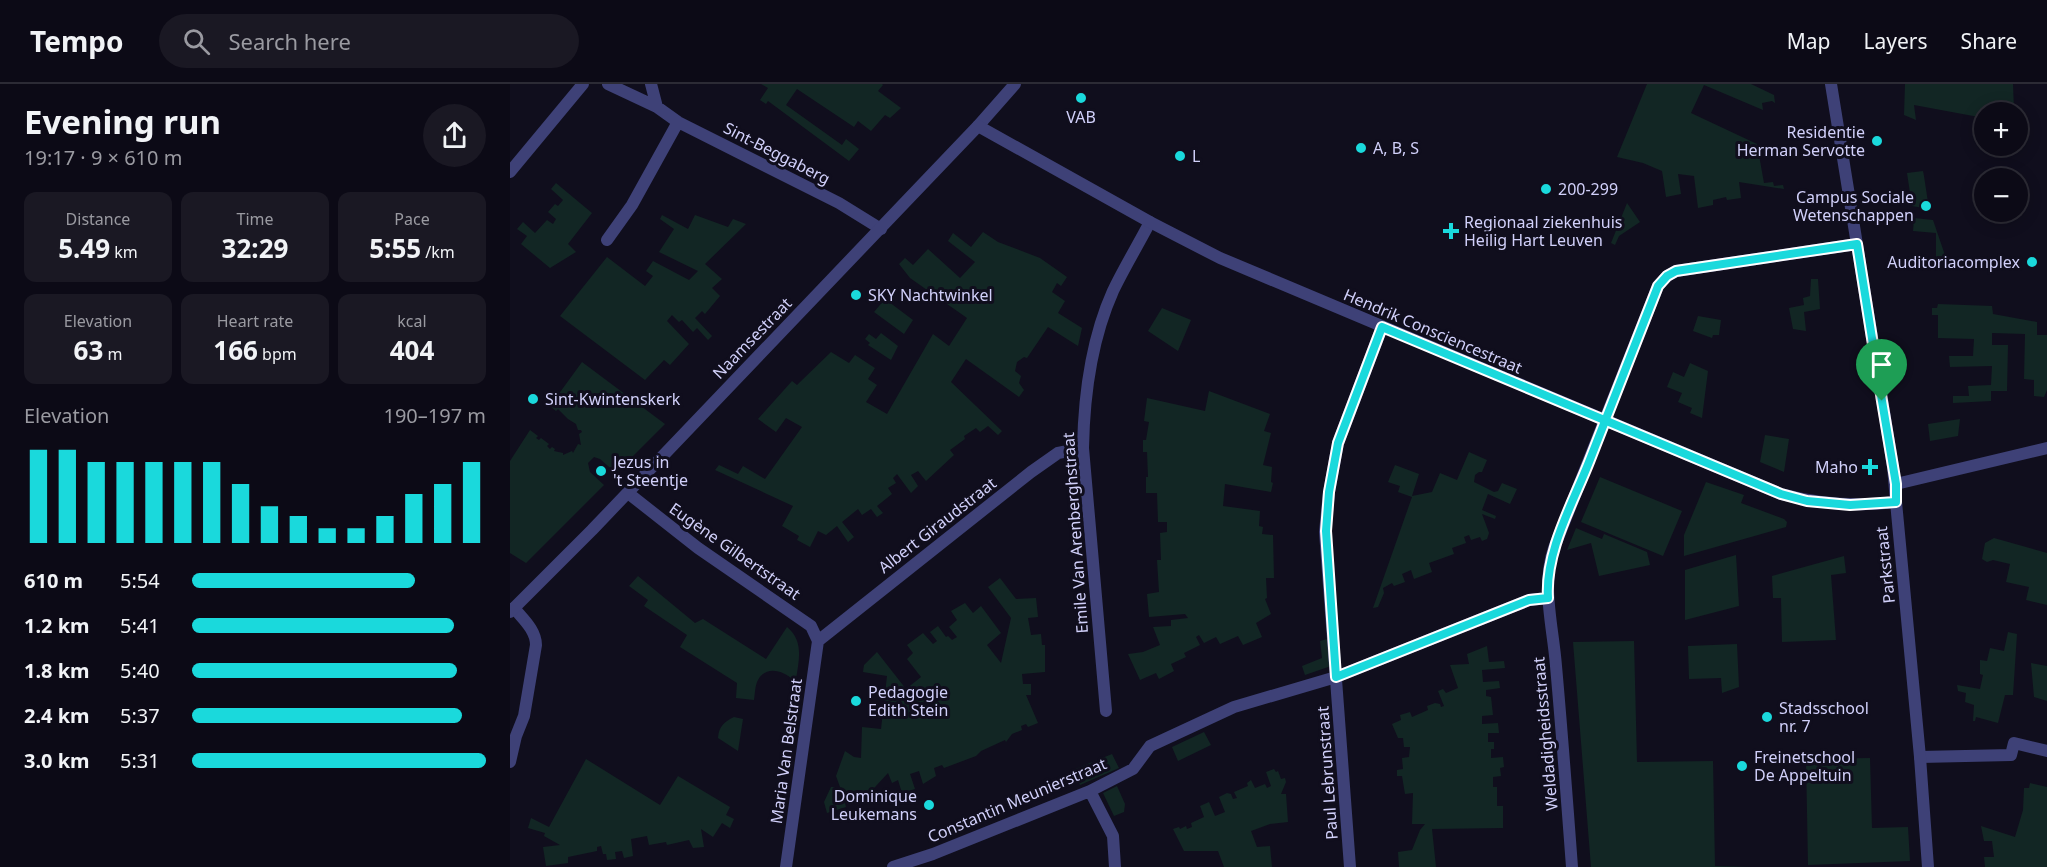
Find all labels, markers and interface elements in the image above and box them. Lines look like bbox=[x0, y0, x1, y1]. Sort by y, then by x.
search box bbox=[159, 14, 579, 68]
text: Tempo bbox=[30, 22, 123, 60]
icon: search bbox=[180, 25, 213, 58]
text: Search here bbox=[228, 26, 351, 56]
text: Map bbox=[1787, 27, 1831, 55]
text: Layers bbox=[1864, 27, 1928, 55]
text: Share bbox=[1961, 27, 2017, 55]
marker: VAB bbox=[1074, 91, 1088, 105]
text: Evening run bbox=[24, 99, 221, 144]
map controls bbox=[1974, 102, 2028, 222]
button: + bbox=[1974, 102, 2028, 156]
button: share bbox=[423, 104, 486, 167]
place label: VAB bbox=[1066, 106, 1096, 128]
street label: Sint-Beggaberg bbox=[720, 117, 834, 189]
place label: Residentie Herman Servotte bbox=[1737, 121, 1865, 161]
marker: Residentie Herman Servotte bbox=[1870, 134, 1884, 148]
place label: A, B, S bbox=[1373, 137, 1419, 159]
marker: A, B, S bbox=[1354, 141, 1368, 155]
text: 19:17 · 9 × 610 m bbox=[24, 144, 182, 171]
place label: L bbox=[1192, 145, 1200, 167]
marker: L bbox=[1173, 149, 1187, 163]
button: − bbox=[1974, 168, 2028, 222]
place label: 200-299 bbox=[1558, 178, 1618, 200]
marker: 200-299 bbox=[1539, 182, 1553, 196]
place label: Campus Sociale Wetenschappen bbox=[1793, 186, 1914, 226]
marker: Campus Sociale Wetenschappen bbox=[1919, 199, 1933, 213]
text: Distance bbox=[66, 208, 130, 230]
text: Time bbox=[236, 208, 274, 230]
text: Pace bbox=[394, 208, 430, 230]
place label: Regionaal ziekenhuis Heilig Hart Leuven bbox=[1464, 211, 1622, 251]
marker: Regionaal ziekenhuis Heilig Hart Leuven bbox=[1442, 222, 1460, 240]
text: 5.49 bbox=[58, 230, 110, 266]
text: 32:29 bbox=[222, 230, 288, 266]
text: 5:55 bbox=[369, 230, 421, 266]
text: km bbox=[110, 241, 138, 263]
text: /km bbox=[421, 241, 455, 263]
place label: Auditoriacomplex bbox=[1887, 251, 2021, 273]
marker: Auditoriacomplex bbox=[2025, 255, 2039, 269]
street label: Hendrik Consciencestraat bbox=[1340, 283, 1526, 379]
place label: SKY Nachtwinkel bbox=[868, 284, 993, 306]
marker: SKY Nachtwinkel bbox=[849, 288, 863, 302]
street label: Naamsestraat bbox=[708, 292, 797, 383]
text: Elevation bbox=[64, 310, 132, 332]
text: Heart rate bbox=[217, 310, 293, 332]
text: kcal bbox=[397, 310, 427, 332]
text: 63 bbox=[74, 332, 103, 368]
text: 166 bbox=[213, 332, 258, 368]
text: 404 bbox=[390, 332, 434, 368]
pin bbox=[1856, 339, 1907, 401]
text: m bbox=[103, 343, 122, 365]
text: bpm bbox=[258, 343, 297, 365]
icon: arrive bbox=[1865, 348, 1898, 381]
place label: Sint-Kwintenskerk bbox=[545, 388, 681, 410]
marker: Sint-Kwintenskerk bbox=[526, 392, 540, 406]
text: Elevation bbox=[24, 402, 109, 429]
text: 190–197 m bbox=[383, 402, 486, 429]
street label: Emile Van Arenberghstraat bbox=[1057, 431, 1093, 634]
place label: Jezus in 't Steentje bbox=[611, 451, 688, 491]
place label: Maho bbox=[1815, 456, 1858, 478]
marker: Maho bbox=[1863, 460, 1877, 474]
marker: Jezus in 't Steentje bbox=[594, 464, 608, 478]
street label: Albert Giraudstraat bbox=[873, 472, 1001, 578]
street label: Eugène Gilbertstraat bbox=[665, 497, 805, 605]
street label: Parkstraat bbox=[1870, 525, 1900, 605]
text: 610 m bbox=[24, 567, 83, 594]
text: 5:54 bbox=[120, 567, 160, 594]
text: 1.2 km bbox=[24, 612, 90, 639]
text: 5:41 bbox=[120, 612, 160, 639]
street label: Weldadigheidsstraat bbox=[1527, 656, 1563, 812]
text: 1.8 km bbox=[24, 657, 90, 684]
text: 5:40 bbox=[120, 657, 160, 684]
street label: Maria Van Belstraat bbox=[765, 677, 807, 825]
place label: Pedagogie Edith Stein bbox=[868, 681, 948, 721]
marker: Pedagogie Edith Stein bbox=[849, 694, 863, 708]
place label: Stadsschool nr. 7 bbox=[1779, 697, 1869, 737]
text: 2.4 km bbox=[24, 702, 90, 729]
text: 5:37 bbox=[120, 702, 160, 729]
street label: Paul Lebrunstraat bbox=[1311, 705, 1343, 841]
marker: Stadsschool nr. 7 bbox=[1760, 710, 1774, 724]
place label: Freinetschool De Appeltuin bbox=[1754, 746, 1855, 786]
text: 3.0 km bbox=[24, 747, 90, 774]
text: 5:31 bbox=[120, 747, 160, 774]
street label: Constantin Meunierstraat bbox=[924, 752, 1110, 848]
marker: Freinetschool De Appeltuin bbox=[1735, 759, 1749, 773]
place label: Dominique Leukemans bbox=[831, 785, 917, 825]
marker: Dominique Leukemans bbox=[922, 798, 936, 812]

